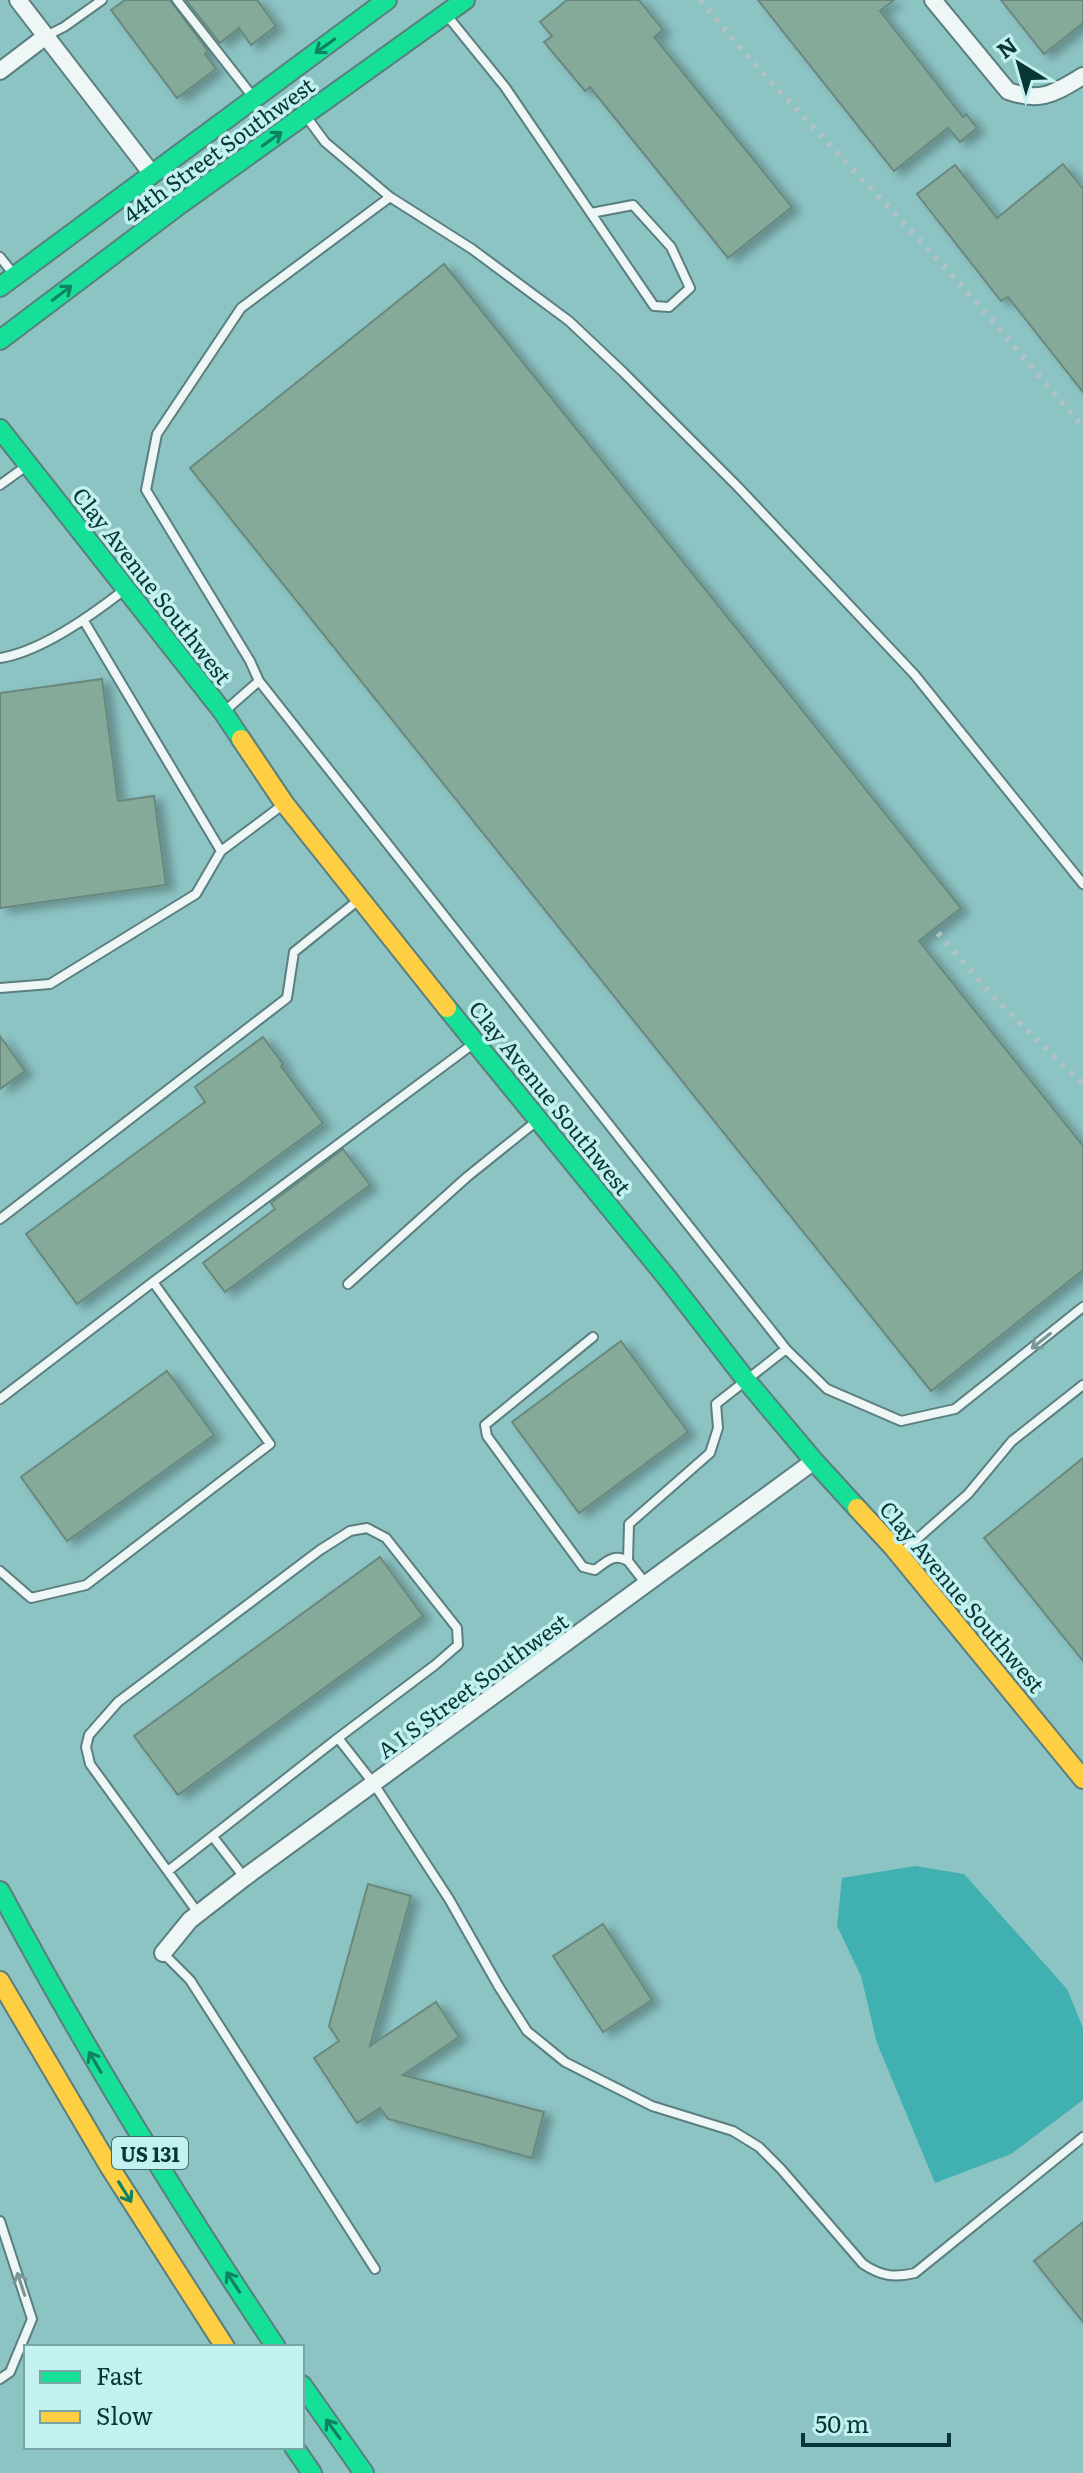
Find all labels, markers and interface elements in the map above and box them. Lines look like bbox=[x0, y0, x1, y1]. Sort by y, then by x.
north arrow bbox=[979, 24, 1059, 104]
text: N bbox=[989, 28, 1023, 66]
one-way arrow bbox=[314, 38, 336, 55]
street label: 44th Street Southwest bbox=[115, 68, 321, 230]
one-way arrow bbox=[260, 131, 282, 147]
one-way arrow bbox=[51, 285, 73, 302]
street label: Clay Avenue Southwest bbox=[65, 479, 241, 691]
street label: Clay Avenue Southwest bbox=[462, 993, 640, 1202]
one-way arrow bbox=[1030, 1331, 1051, 1349]
street label: Clay Avenue Southwest bbox=[873, 1493, 1054, 1699]
street label: A I S Street Southwest bbox=[370, 1604, 574, 1766]
one-way arrow bbox=[87, 2051, 103, 2074]
road number: US 131 bbox=[112, 2137, 188, 2169]
one-way arrow bbox=[118, 2180, 134, 2203]
one-way arrow bbox=[225, 2271, 241, 2294]
one-way arrow bbox=[13, 2272, 28, 2297]
legend bbox=[24, 2345, 304, 2449]
text: Fast bbox=[96, 2357, 143, 2392]
text: Slow bbox=[96, 2397, 153, 2432]
scale bar bbox=[803, 2397, 949, 2447]
text: 50 m bbox=[815, 2405, 869, 2440]
one-way arrow bbox=[324, 2419, 341, 2441]

